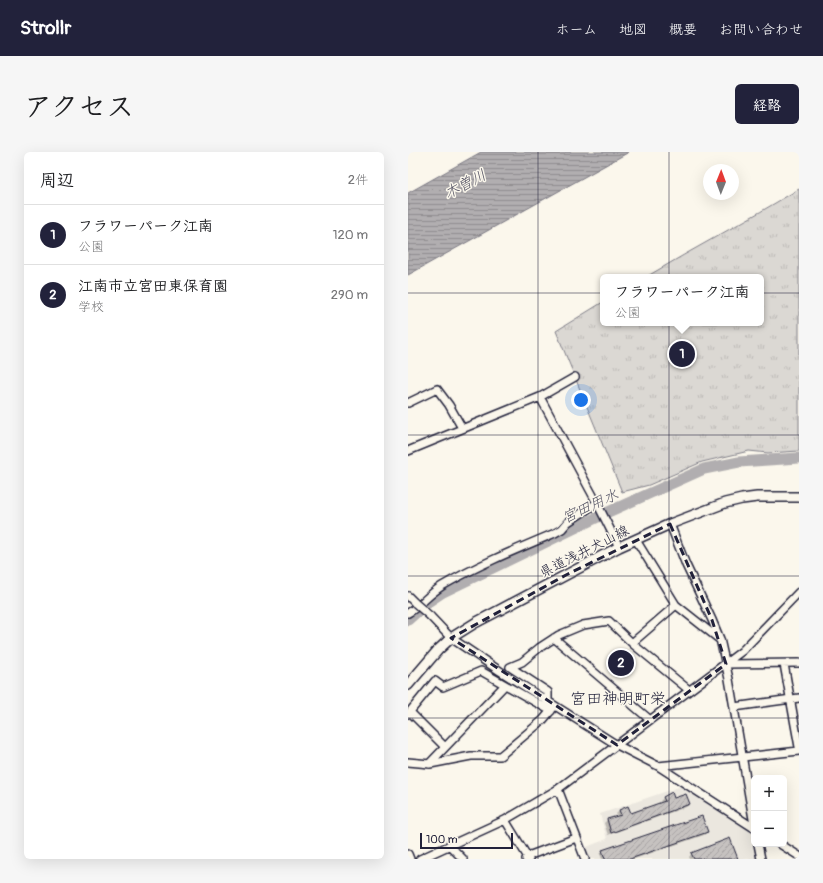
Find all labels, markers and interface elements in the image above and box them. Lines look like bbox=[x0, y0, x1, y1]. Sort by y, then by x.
text: Strollr bbox=[20, 16, 71, 40]
text: ホーム bbox=[556, 21, 597, 38]
text: 地図 bbox=[619, 21, 647, 38]
text: 概要 bbox=[669, 21, 697, 38]
text: お問い合わせ bbox=[719, 21, 803, 38]
button: 経路 bbox=[735, 84, 799, 124]
text: アクセス bbox=[24, 90, 134, 125]
north arrow bbox=[703, 164, 739, 200]
water label: 木曽川 bbox=[441, 165, 490, 203]
text: 周辺 bbox=[40, 170, 74, 191]
text: 2件 bbox=[348, 172, 368, 188]
text: フラワーパーク江南 bbox=[78, 217, 213, 236]
text: 1 bbox=[50, 227, 56, 243]
text: 120 m bbox=[332, 227, 368, 243]
text: 公園 bbox=[78, 239, 104, 255]
popup bbox=[600, 274, 764, 326]
text: 江南市立宮田東保育園 bbox=[78, 277, 228, 296]
text: フラワーパーク江南 bbox=[614, 283, 750, 302]
text: 2 bbox=[49, 287, 57, 303]
text: 290 m bbox=[331, 287, 368, 303]
text: 学校 bbox=[78, 299, 104, 315]
text: 公園 bbox=[614, 305, 641, 321]
pin: 1 bbox=[669, 339, 695, 369]
your location bbox=[571, 390, 591, 410]
water label: 宮田用水 bbox=[559, 485, 621, 528]
street label: 県道浅井犬山線 bbox=[537, 522, 632, 581]
pin: 2 bbox=[608, 648, 634, 678]
district label: 宮田神明町栄 bbox=[570, 689, 666, 709]
map controls bbox=[751, 775, 787, 847]
button: + bbox=[751, 775, 787, 811]
button: − bbox=[751, 811, 787, 847]
scale bar bbox=[420, 831, 513, 850]
text: 100 m bbox=[426, 833, 457, 846]

